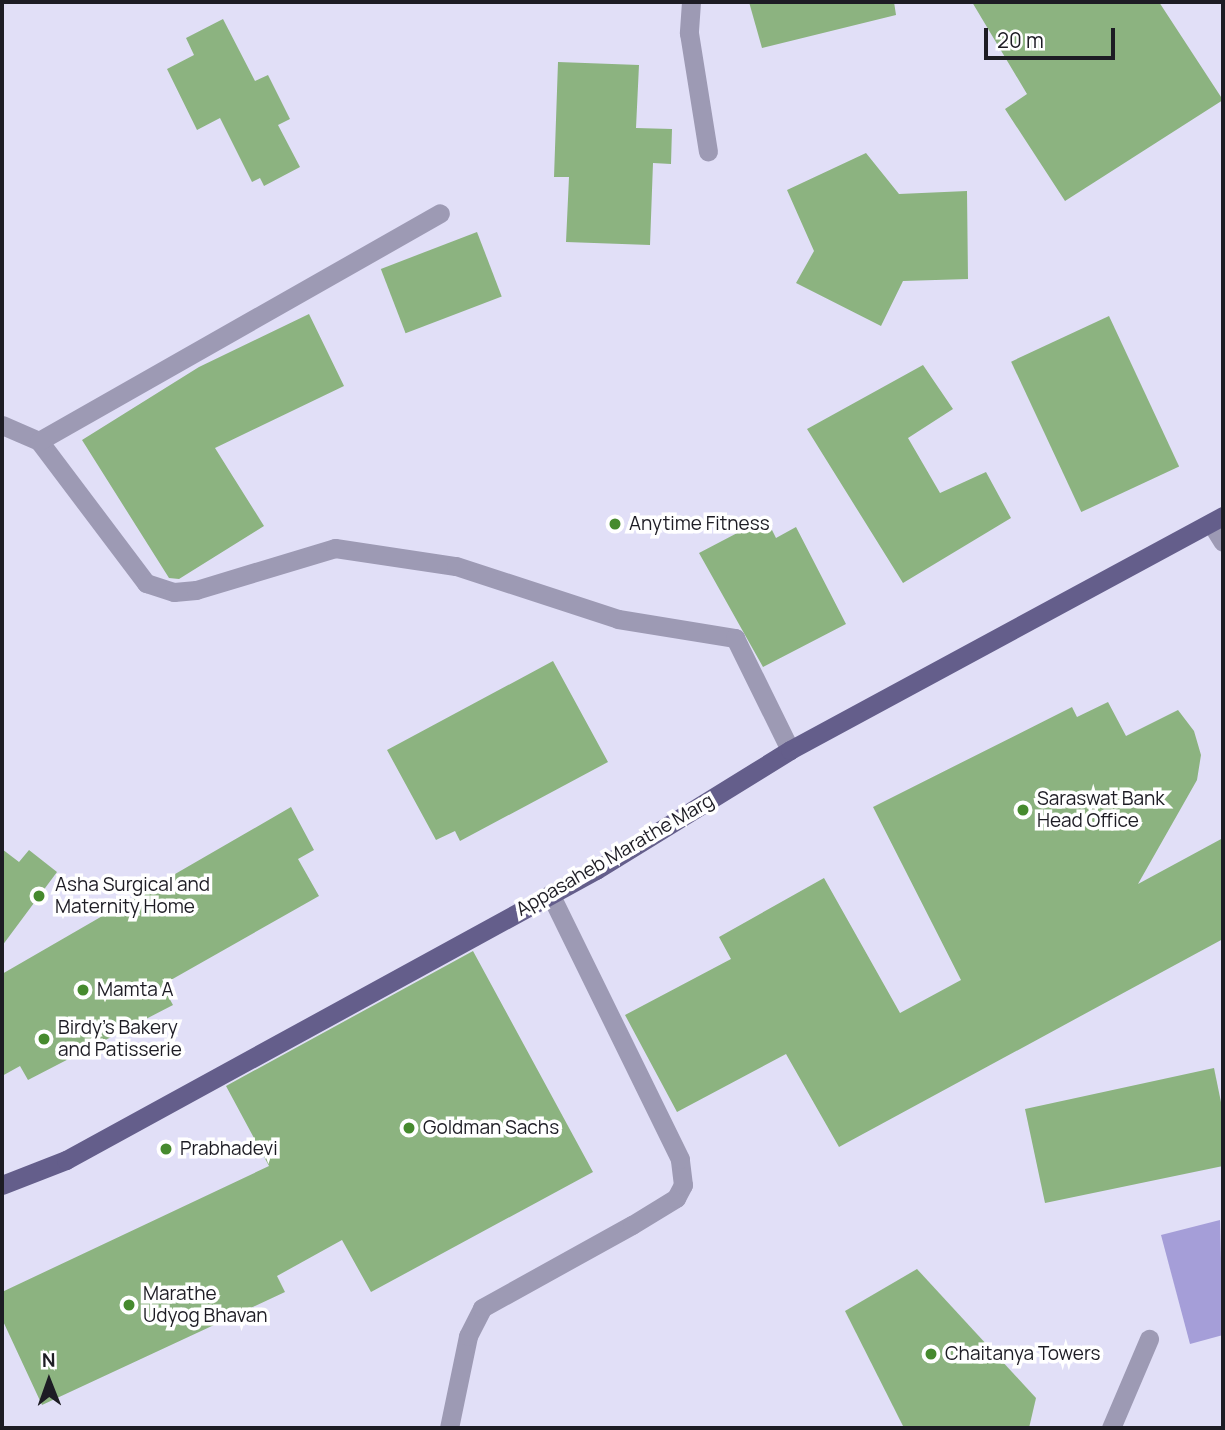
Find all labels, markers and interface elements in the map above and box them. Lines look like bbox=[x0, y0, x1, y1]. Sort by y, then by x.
scale bar bbox=[987, 14, 1118, 58]
text: 20 m bbox=[997, 26, 1044, 54]
place label: Anytime Fitness bbox=[629, 513, 770, 535]
marker: Anytime Fitness bbox=[607, 516, 623, 532]
place label: Saraswat Bank Head Office bbox=[1037, 788, 1165, 832]
street label: Appasaheb Marathe Marg bbox=[512, 789, 718, 921]
marker: Saraswat Bank Head Office bbox=[1015, 802, 1031, 818]
place label: Asha Surgical and Maternity Home bbox=[55, 874, 210, 918]
marker: Asha Surgical and Maternity Home bbox=[29, 886, 49, 906]
place label: Mamta A bbox=[97, 979, 174, 1001]
marker: Mamta A bbox=[75, 982, 91, 998]
place label: Birdy's Bakery and Patisserie bbox=[58, 1017, 182, 1061]
marker: Birdy's Bakery and Patisserie bbox=[36, 1031, 52, 1047]
place label: Goldman Sachs bbox=[423, 1117, 559, 1139]
marker: Goldman Sachs bbox=[401, 1120, 417, 1136]
place label: Prabhadevi bbox=[180, 1138, 278, 1160]
marker: Prabhadevi bbox=[158, 1141, 174, 1157]
place label: Marathe Udyog Bhavan bbox=[143, 1283, 268, 1327]
marker: Marathe Udyog Bhavan bbox=[121, 1297, 137, 1313]
place label: Chaitanya Towers bbox=[945, 1343, 1100, 1365]
north arrow bbox=[14, 1346, 84, 1416]
marker: Chaitanya Towers bbox=[923, 1346, 939, 1362]
text: N bbox=[42, 1347, 56, 1373]

